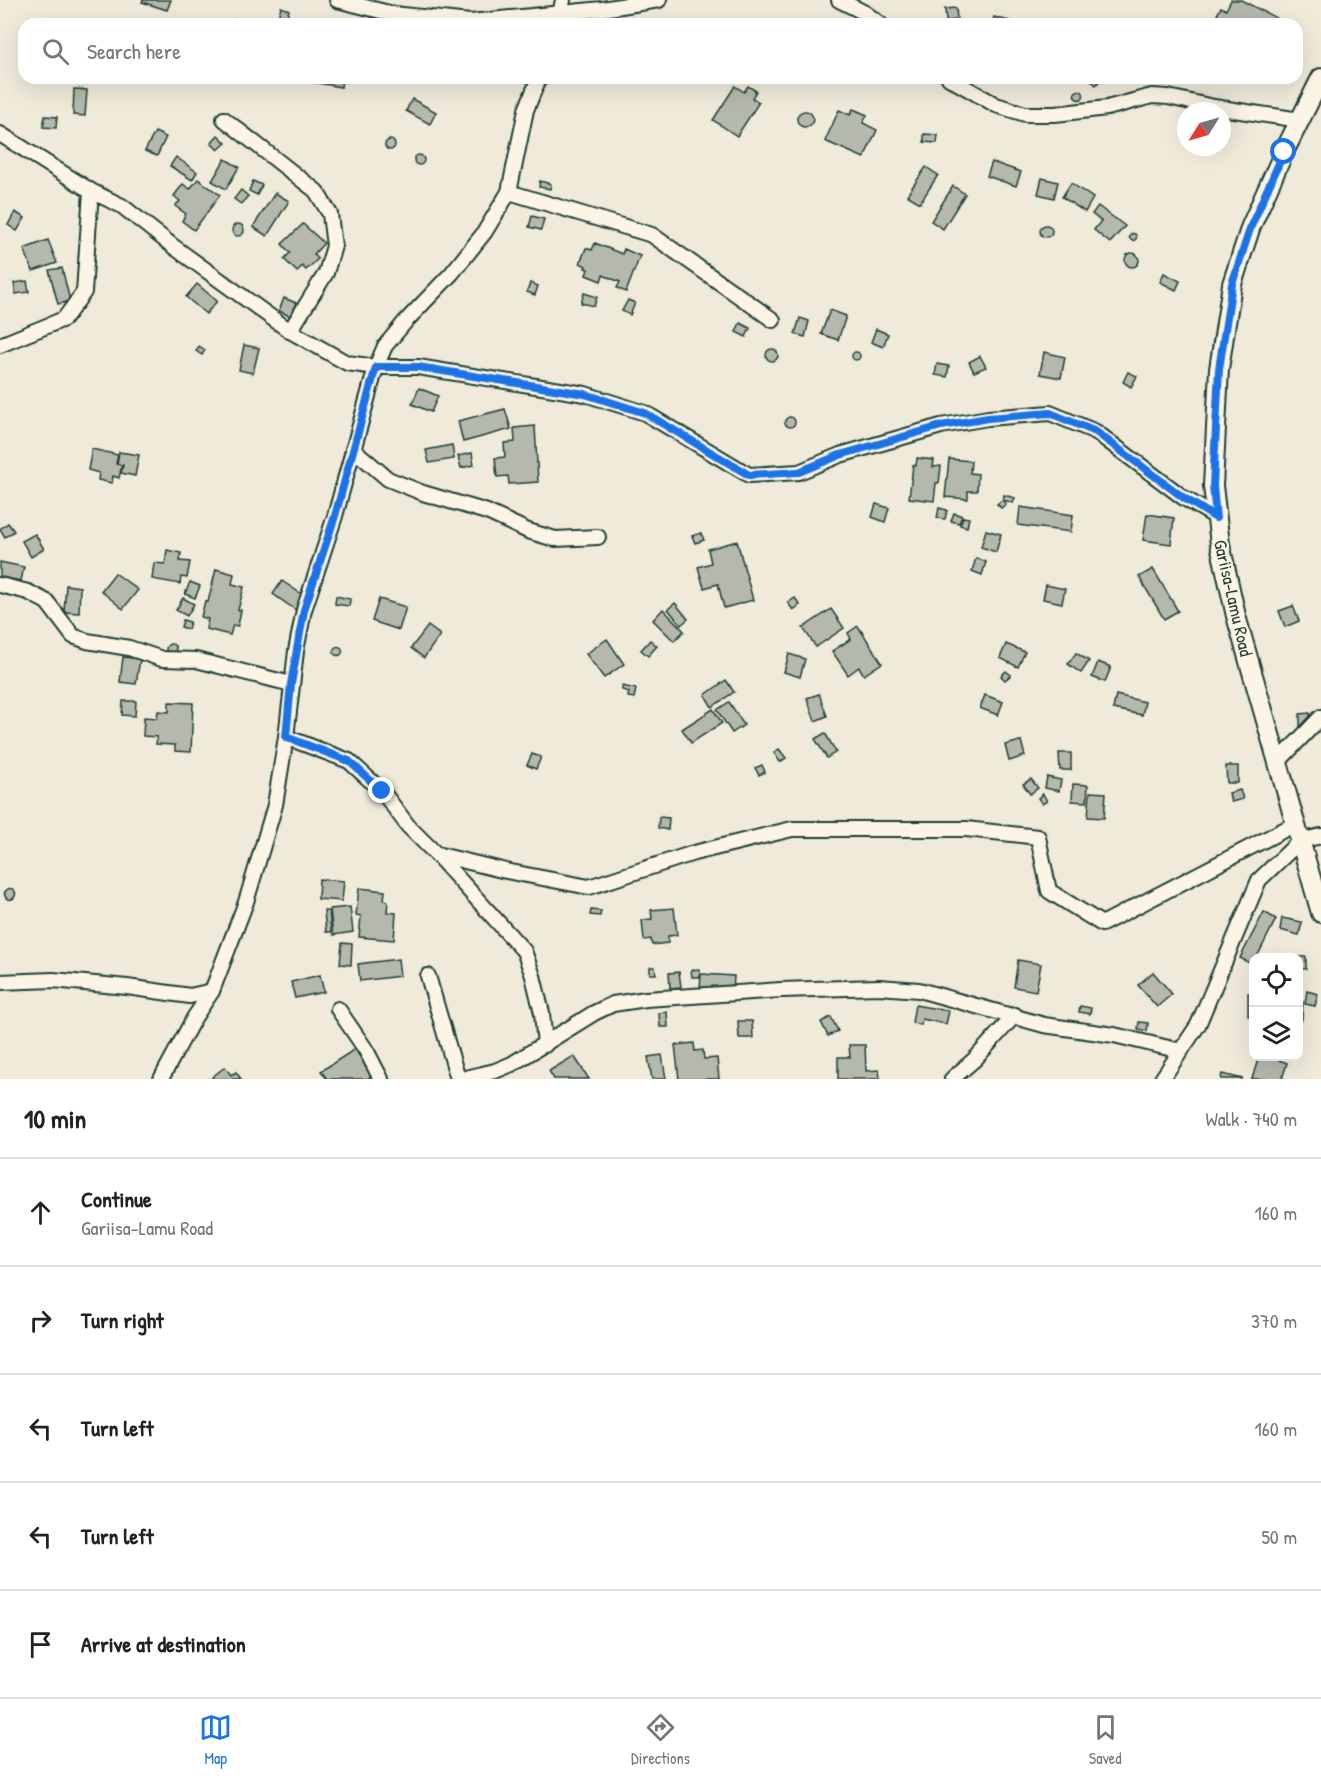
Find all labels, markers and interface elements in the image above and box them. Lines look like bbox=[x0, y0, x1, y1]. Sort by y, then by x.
search box bbox=[18, 18, 1303, 84]
icon: search bbox=[39, 35, 72, 68]
text: Search here bbox=[87, 36, 181, 66]
north arrow bbox=[1177, 102, 1231, 156]
route start bbox=[1270, 138, 1296, 164]
street label: Gariisa-Lamu Road bbox=[1208, 537, 1259, 659]
route end bbox=[368, 777, 394, 803]
map controls bbox=[1249, 953, 1303, 1061]
button: locate bbox=[1249, 953, 1303, 1007]
button: layers bbox=[1249, 1007, 1303, 1061]
text: 10 min bbox=[24, 1101, 86, 1136]
text: Walk · 740 m bbox=[1205, 1105, 1297, 1132]
text: Continue bbox=[81, 1184, 152, 1214]
icon: ahead bbox=[24, 1196, 57, 1229]
text: 160 m bbox=[1255, 1199, 1297, 1226]
text: Gariisa-Lamu Road bbox=[81, 1214, 213, 1241]
icon: right bbox=[24, 1304, 57, 1337]
text: Turn right bbox=[81, 1305, 164, 1335]
text: 370 m bbox=[1251, 1307, 1297, 1334]
icon: left bbox=[24, 1412, 57, 1445]
text: Turn left bbox=[81, 1413, 154, 1443]
text: 160 m bbox=[1255, 1415, 1297, 1442]
icon: left bbox=[24, 1520, 57, 1553]
text: Turn left bbox=[81, 1521, 154, 1551]
text: 50 m bbox=[1261, 1523, 1297, 1550]
icon: arrive bbox=[24, 1628, 57, 1661]
text: Arrive at destination bbox=[81, 1629, 246, 1659]
tab: Map bbox=[199, 1711, 232, 1769]
tab: Directions bbox=[631, 1711, 690, 1769]
tab: Saved bbox=[1089, 1711, 1122, 1769]

